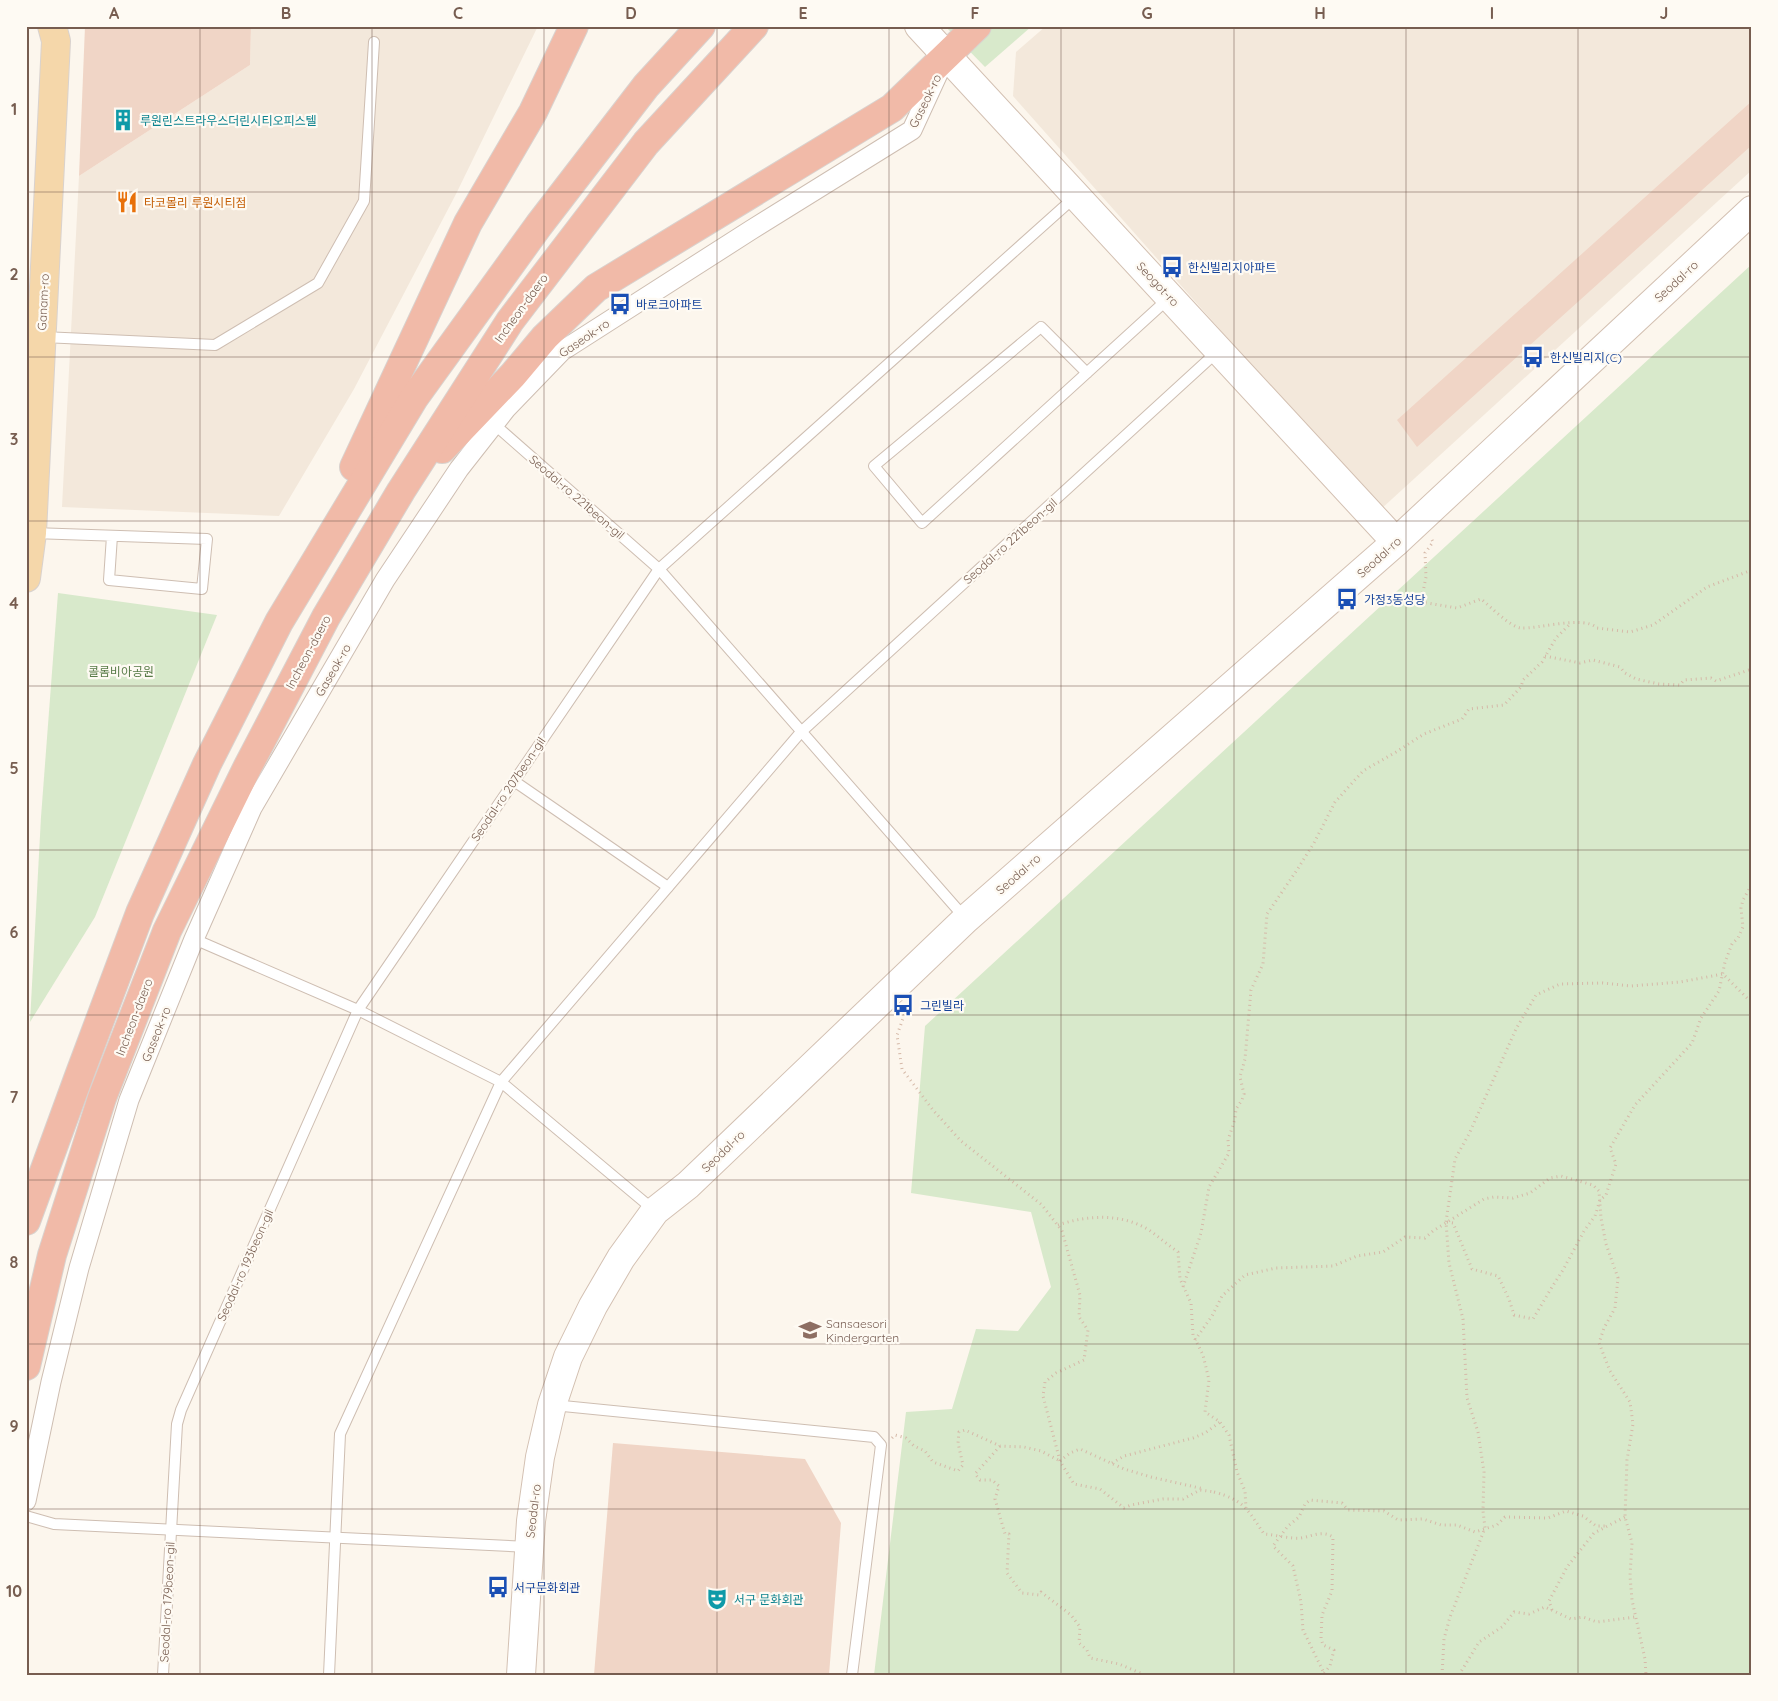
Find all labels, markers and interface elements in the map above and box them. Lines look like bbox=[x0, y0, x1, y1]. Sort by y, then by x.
text: A bbox=[109, 3, 120, 23]
text: B bbox=[281, 3, 291, 23]
text: C bbox=[453, 3, 463, 23]
text: D bbox=[625, 3, 637, 23]
text: E bbox=[798, 3, 808, 23]
text: F bbox=[971, 3, 980, 23]
text: G bbox=[1141, 3, 1153, 23]
text: H bbox=[1314, 3, 1326, 23]
text: I bbox=[1490, 3, 1494, 23]
text: J bbox=[1660, 3, 1668, 23]
street label: Gaseok-ro bbox=[906, 72, 944, 130]
text: 1 bbox=[11, 99, 17, 119]
building icon: 루원린스트라우스더린시티오피스텔 bbox=[110, 107, 136, 133]
place label: 루원린스트라우스더린시티오피스텔 bbox=[140, 113, 317, 128]
restaurant icon: 타코몰리 루원시티점 bbox=[114, 189, 140, 215]
place label: 타코몰리 루원시티점 bbox=[144, 195, 247, 210]
bus stop icon: 한신빌리지아파트 bbox=[1159, 254, 1185, 280]
street label: Seodal-ro bbox=[1651, 257, 1701, 305]
street label: Seogot-ro bbox=[1134, 259, 1182, 309]
place label: 한신빌리지아파트 bbox=[1188, 260, 1276, 275]
text: 2 bbox=[9, 264, 19, 284]
street label: Incheon-daero bbox=[491, 271, 551, 345]
street label: Ganam-ro bbox=[34, 273, 52, 331]
bus stop icon: 바로크아파트 bbox=[607, 291, 633, 317]
place label: 바로크아파트 bbox=[636, 297, 702, 312]
street label: Gaseok-ro bbox=[556, 316, 612, 360]
bus stop icon: 한신빌리지(C) bbox=[1520, 344, 1546, 370]
place label: 한신빌리지(C) bbox=[1550, 350, 1622, 365]
text: 3 bbox=[10, 429, 18, 449]
street label: Seodal-ro 221beon-gil bbox=[526, 452, 628, 542]
street label: Seodal-ro 221beon-gil bbox=[960, 495, 1060, 587]
street label: Seodal-ro bbox=[1354, 533, 1404, 581]
bus stop icon: 가정3동성당 bbox=[1334, 586, 1360, 612]
place label: 가정3동성당 bbox=[1364, 592, 1426, 607]
text: 4 bbox=[9, 593, 19, 613]
street label: Incheon-daero bbox=[282, 612, 334, 692]
street label: Gaseok-ro bbox=[312, 641, 354, 699]
park label: 콜롬비아공원 bbox=[88, 664, 154, 679]
street label: Seodal-ro 207beon-gil bbox=[467, 734, 549, 844]
text: 5 bbox=[9, 758, 19, 778]
street label: Seodal-ro bbox=[993, 851, 1043, 897]
text: 6 bbox=[10, 922, 19, 942]
street label: Incheon-daero bbox=[112, 976, 156, 1058]
bus stop icon: 그린빌라 bbox=[890, 992, 916, 1018]
place label: 그린빌라 bbox=[920, 998, 964, 1013]
street label: Gaseok-ro bbox=[138, 1004, 174, 1064]
text: 7 bbox=[10, 1087, 19, 1107]
street label: Seodal-ro bbox=[698, 1127, 748, 1175]
street label: Seodal-ro 193beon-gil bbox=[214, 1207, 276, 1323]
text: 8 bbox=[10, 1252, 19, 1272]
place label: Sansaesori Kindergarten bbox=[826, 1316, 899, 1345]
school or university icon: Sansaesori Kindergarten bbox=[797, 1317, 823, 1343]
text: 9 bbox=[9, 1416, 19, 1436]
street label: Seodal-ro bbox=[522, 1483, 544, 1539]
street label: Seodal-ro 179beon-gil bbox=[156, 1541, 178, 1663]
bus stop icon: 서구문화회관 bbox=[485, 1574, 511, 1600]
place label: 서구문화회관 bbox=[514, 1580, 580, 1595]
text: 10 bbox=[6, 1581, 22, 1601]
theatre icon: 서구 문화회관 bbox=[704, 1586, 730, 1612]
place label: 서구 문화회관 bbox=[734, 1592, 804, 1607]

